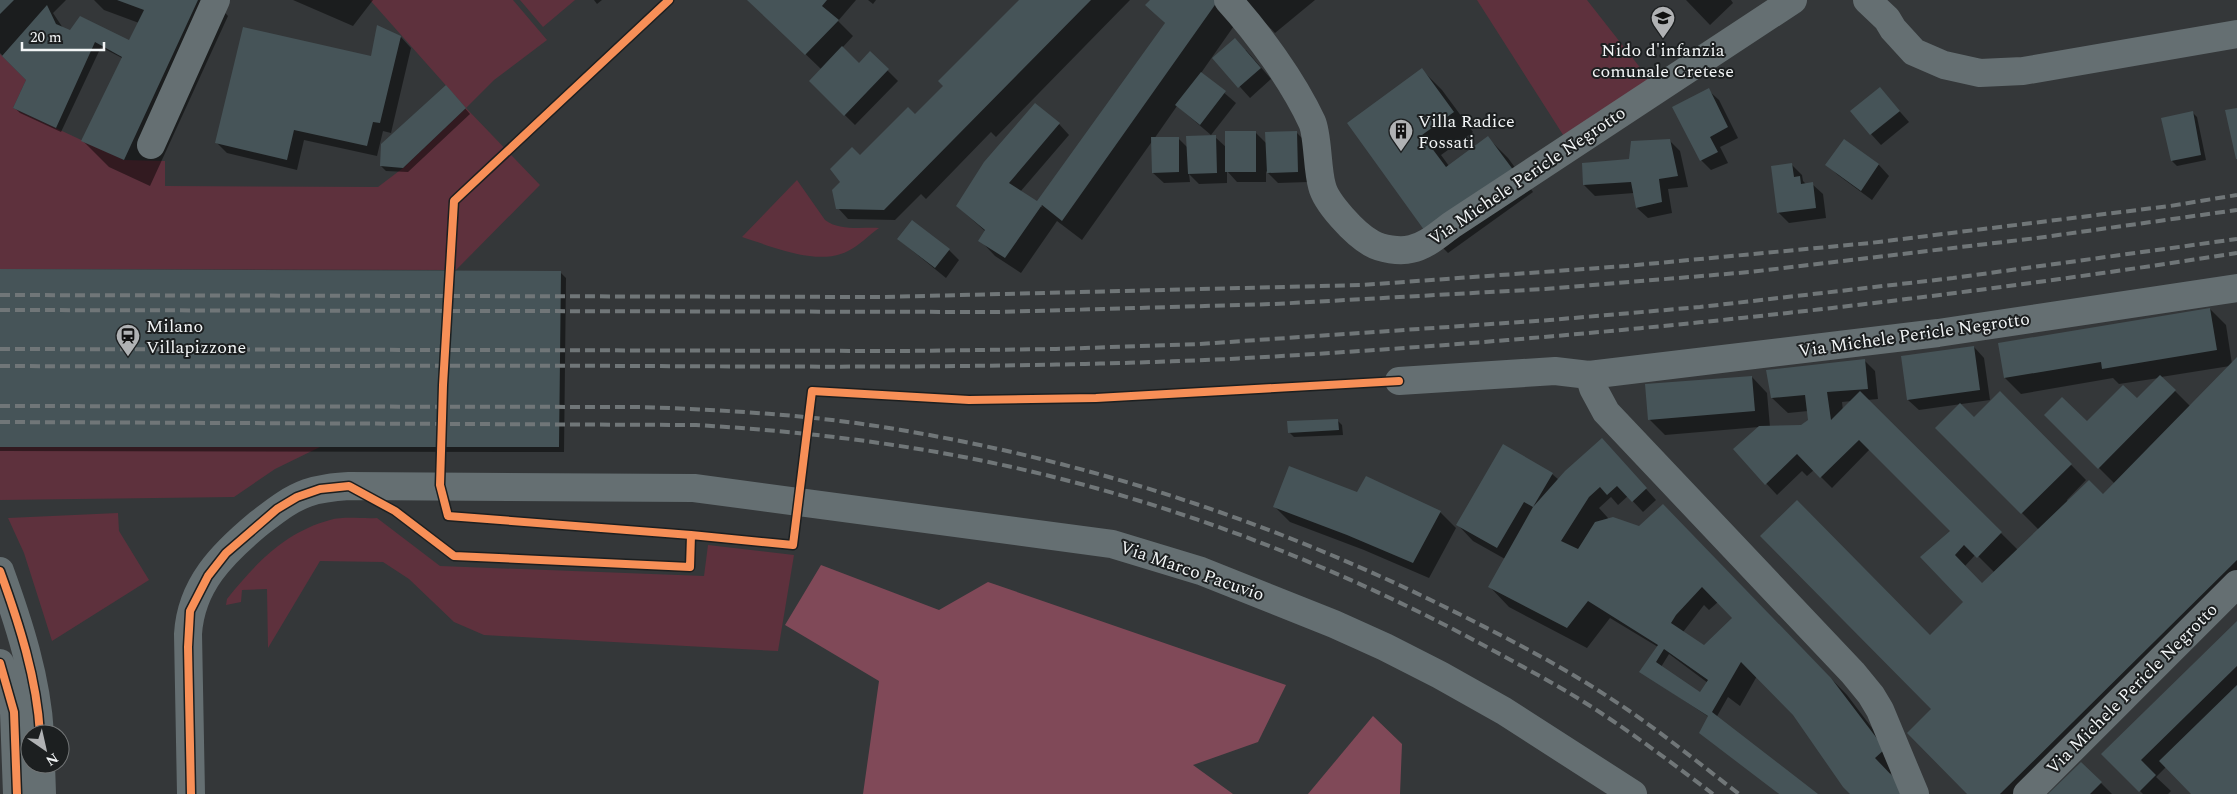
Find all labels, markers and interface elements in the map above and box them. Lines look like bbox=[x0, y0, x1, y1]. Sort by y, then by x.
school or university icon: Nido d'infanzia comunale Cretese bbox=[1650, 5, 1676, 39]
scale bar bbox=[22, 20, 105, 52]
text: 20 m bbox=[30, 26, 62, 49]
place label: Nido d'infanzia comunale Cretese bbox=[1592, 37, 1734, 85]
street label: Via Michele Pericle Negrotto bbox=[1423, 100, 1631, 252]
place label: Villa Radice Fossati bbox=[1418, 108, 1515, 156]
building icon: Villa Radice Fossati bbox=[1388, 118, 1414, 152]
street label: Via Michele Pericle Negrotto bbox=[1797, 305, 2031, 365]
place label: Milano Villapizzone bbox=[146, 313, 246, 361]
station icon: Milano Villapizzone bbox=[115, 323, 141, 357]
street label: Via Marco Pacuvio bbox=[1116, 534, 1268, 608]
street label: Via Michele Pericle Negrotto bbox=[2040, 597, 2224, 781]
north arrow bbox=[20, 724, 70, 774]
text: N bbox=[41, 747, 63, 771]

